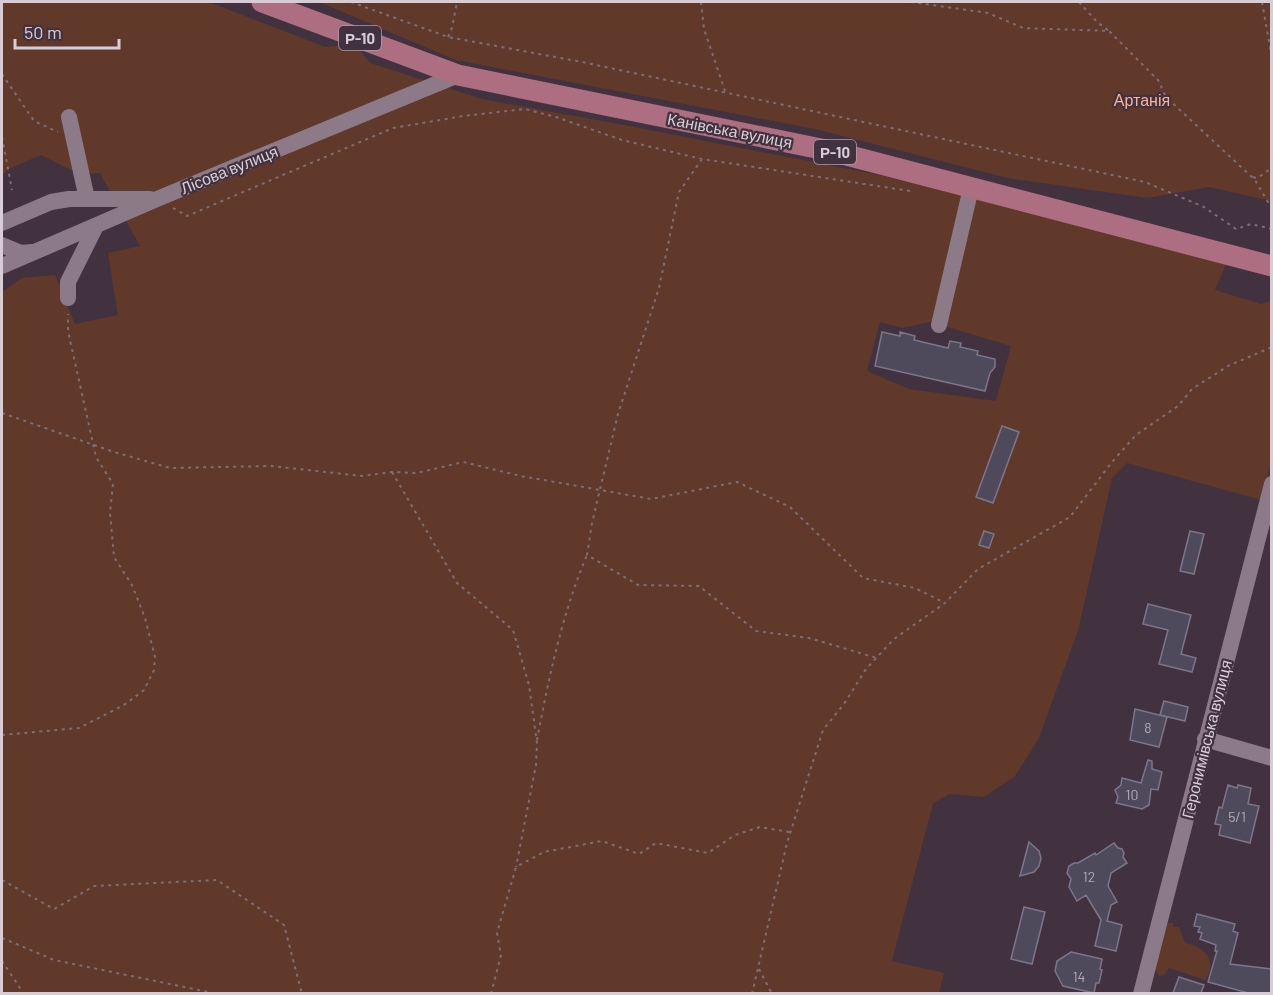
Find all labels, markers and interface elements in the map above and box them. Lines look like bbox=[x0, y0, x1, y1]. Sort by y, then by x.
scale bar bbox=[15, 12, 118, 50]
text: 50 m bbox=[24, 21, 62, 43]
road number: Р-10 bbox=[339, 26, 381, 50]
park label: Артанія bbox=[1114, 90, 1170, 109]
street label: Канівська вулиця bbox=[666, 109, 794, 151]
road number: Р-10 bbox=[814, 140, 856, 164]
street label: Лісова вулиця bbox=[177, 141, 281, 197]
street label: Геронимівська вулиця bbox=[1177, 658, 1235, 820]
house number: 8 bbox=[1144, 719, 1152, 736]
house number: 10 bbox=[1126, 786, 1138, 803]
house number: 5/1 bbox=[1228, 808, 1246, 825]
house number: 12 bbox=[1083, 868, 1095, 885]
house number: 14 bbox=[1073, 968, 1085, 985]

